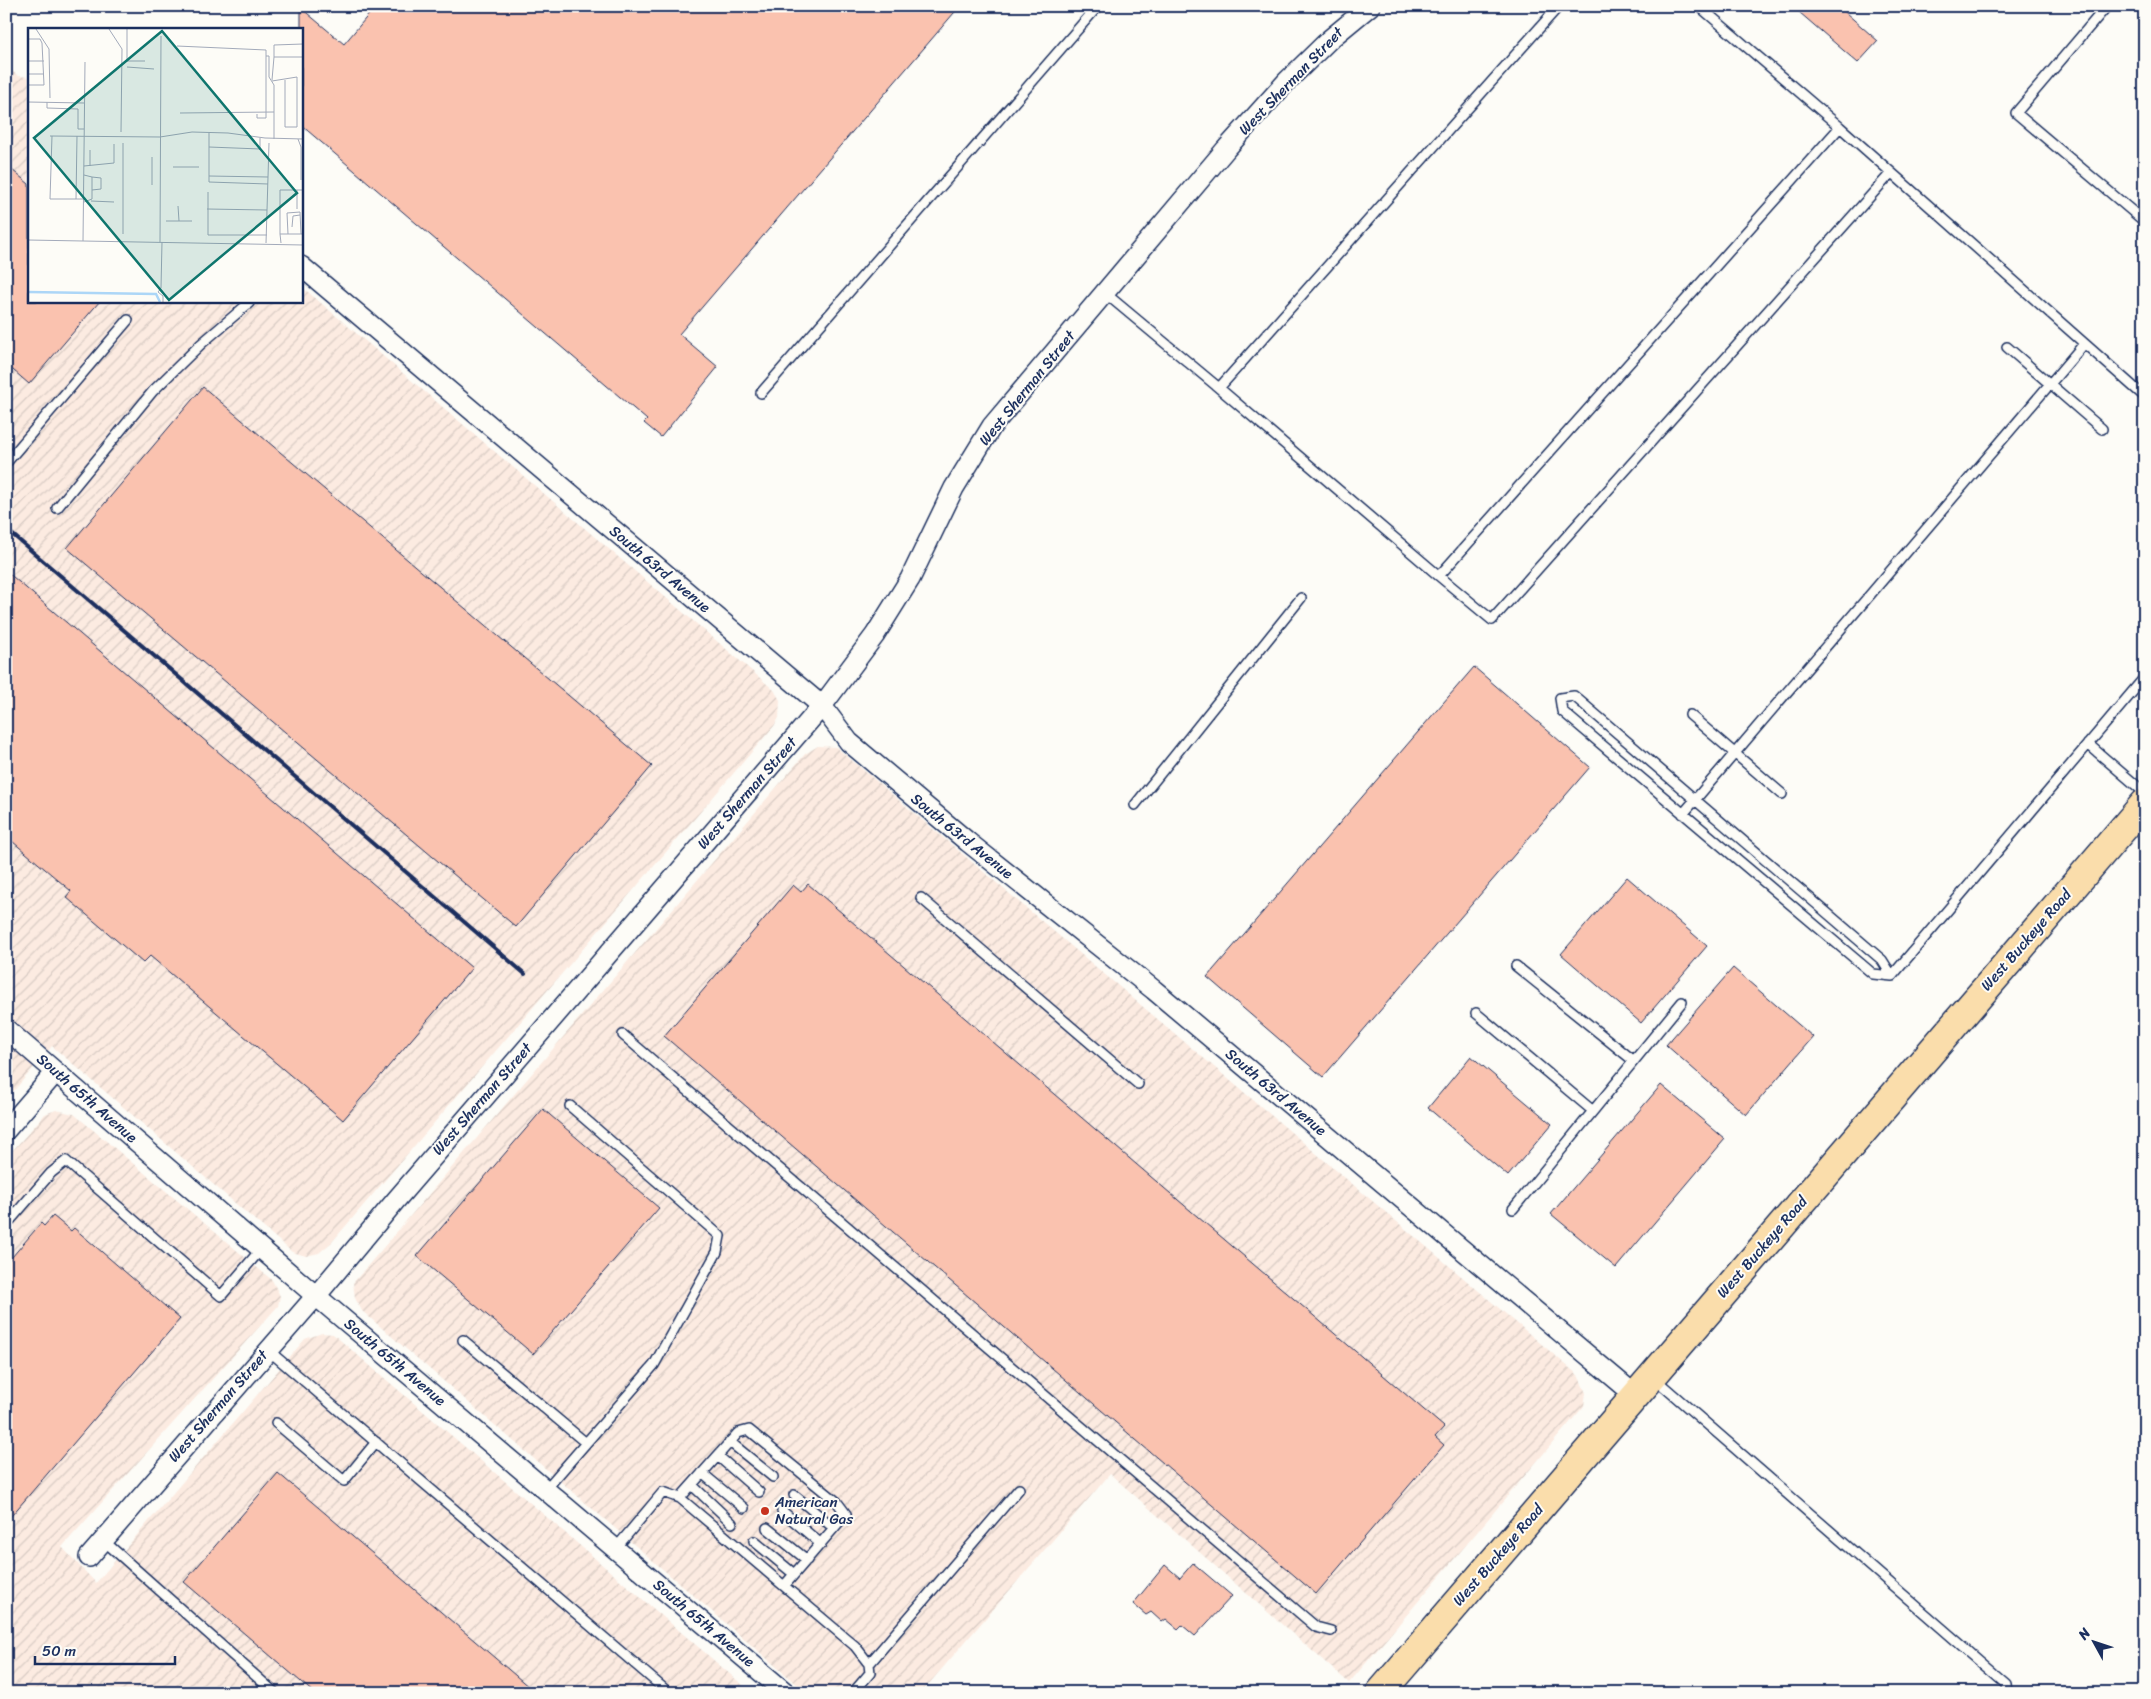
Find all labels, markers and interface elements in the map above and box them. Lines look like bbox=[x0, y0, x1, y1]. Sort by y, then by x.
street label: West Sherman Street bbox=[1232, 20, 1350, 141]
inset map bbox=[28, 28, 302, 302]
street label: West Sherman Street bbox=[972, 324, 1083, 452]
street label: South 63rd Avenue bbox=[603, 519, 717, 619]
street label: West Sherman Street bbox=[690, 730, 804, 855]
street label: South 63rd Avenue bbox=[905, 786, 1019, 886]
street label: West Buckeye Road bbox=[1974, 882, 2079, 997]
street label: West Sherman Street bbox=[425, 1036, 539, 1161]
street label: South 63rd Avenue bbox=[1219, 1042, 1333, 1142]
street label: South 65th Avenue bbox=[31, 1047, 143, 1149]
street label: West Buckeye Road bbox=[1710, 1189, 1815, 1304]
street label: South 65th Avenue bbox=[338, 1311, 452, 1413]
street label: West Sherman Street bbox=[161, 1343, 275, 1468]
place label: American Natural Gas bbox=[774, 1489, 853, 1532]
street label: West Buckeye Road bbox=[1446, 1497, 1551, 1612]
marker: American Natural Gas bbox=[759, 1505, 771, 1517]
street label: South 65th Avenue bbox=[647, 1572, 761, 1674]
north arrow bbox=[2068, 1616, 2118, 1666]
text: N bbox=[2071, 1622, 2097, 1646]
scale bar bbox=[35, 1634, 175, 1666]
text: 50 m bbox=[42, 1638, 77, 1664]

